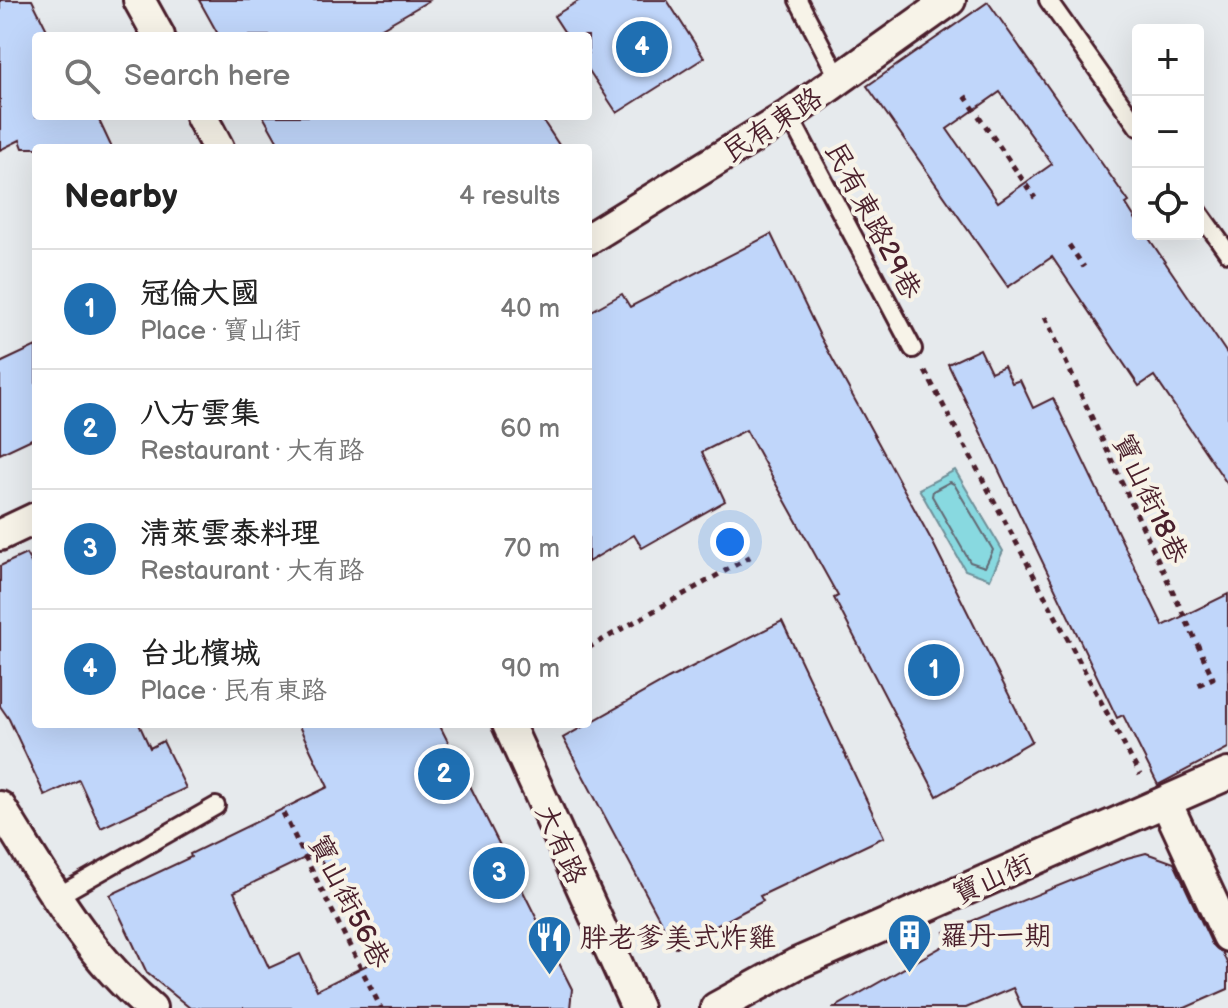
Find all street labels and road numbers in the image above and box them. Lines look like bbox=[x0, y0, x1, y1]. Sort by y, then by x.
street label: 民有東路 bbox=[717, 81, 829, 170]
street label: 民有東路29巷 bbox=[818, 137, 928, 306]
street label: 寶山街18巷 bbox=[1105, 429, 1194, 570]
street label: 大有路 bbox=[528, 800, 593, 890]
street label: 寶山街56巷 bbox=[301, 830, 397, 975]
street label: 寶山街 bbox=[948, 847, 1038, 912]

